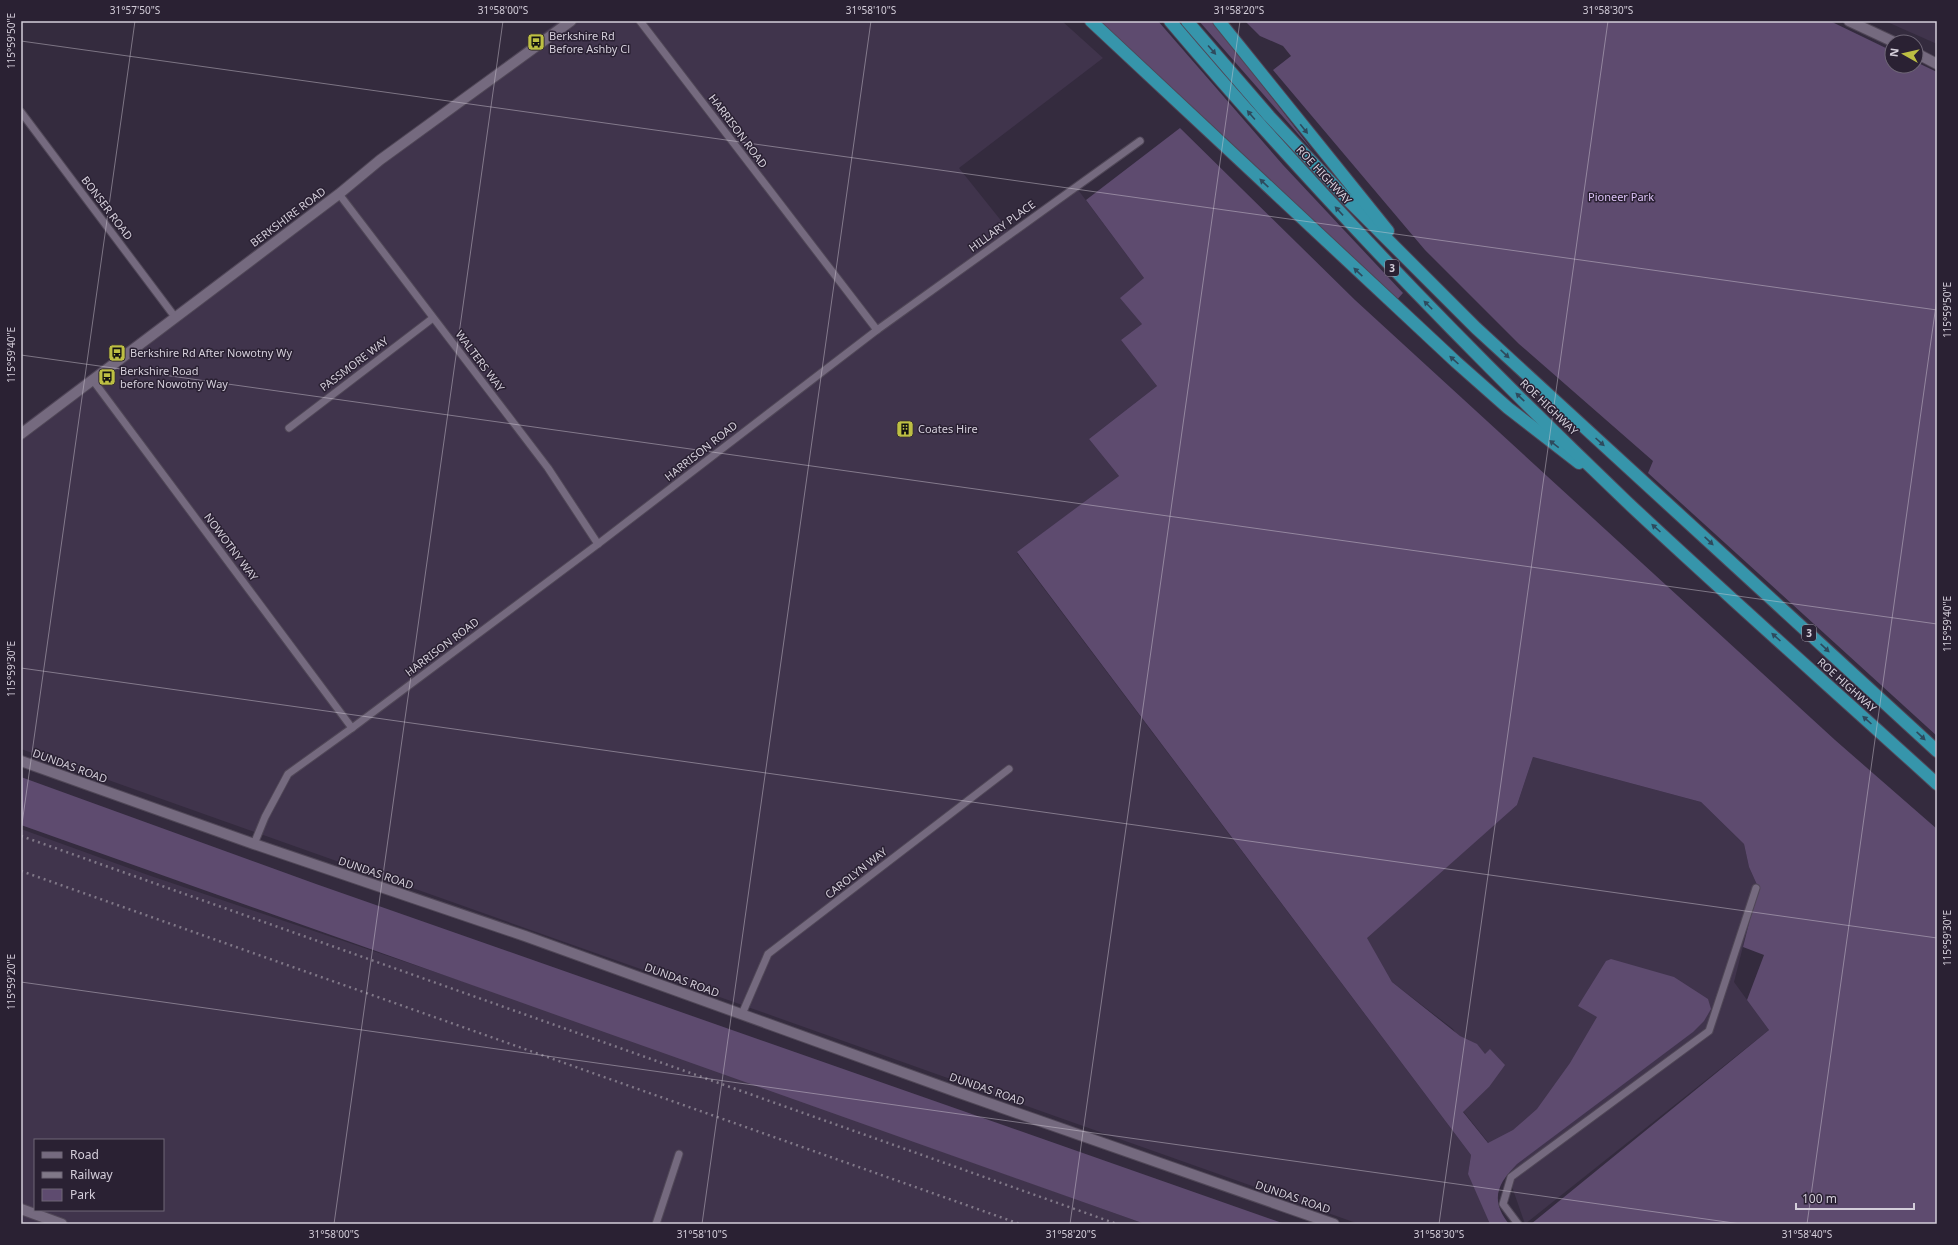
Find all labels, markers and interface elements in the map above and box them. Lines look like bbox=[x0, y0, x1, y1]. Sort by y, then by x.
text: 31°57'50"S bbox=[110, 3, 161, 17]
text: 31°58'00"S bbox=[478, 3, 529, 17]
text: 31°58'10"S bbox=[846, 3, 897, 17]
text: 31°58'20"S bbox=[1214, 3, 1265, 17]
text: 31°58'30"S bbox=[1583, 3, 1634, 17]
text: 115°59'50"E bbox=[4, 13, 18, 69]
place label: Berkshire Rd Before Ashby Cl bbox=[549, 28, 630, 56]
bus stop icon: Berkshire Rd Before Ashby Cl bbox=[526, 32, 546, 52]
north arrow bbox=[1884, 34, 1924, 74]
one-way arrow bbox=[1208, 45, 1217, 56]
text: N bbox=[1886, 47, 1902, 58]
street label: HARRISON ROAD bbox=[706, 91, 771, 171]
one-way arrow bbox=[1246, 110, 1256, 120]
one-way arrow bbox=[1300, 123, 1309, 134]
street label: ROE HIGHWAY bbox=[1293, 142, 1356, 208]
street label: BONSER ROAD bbox=[78, 173, 136, 243]
one-way arrow bbox=[1259, 178, 1269, 188]
street label: BERKSHIRE ROAD bbox=[247, 183, 329, 250]
park label: Pioneer Park bbox=[1588, 189, 1654, 204]
street label: HILLARY PLACE bbox=[965, 196, 1038, 255]
one-way arrow bbox=[1334, 206, 1343, 216]
road number: 3 bbox=[1385, 260, 1399, 276]
one-way arrow bbox=[1354, 268, 1363, 277]
text: 115°59'50"E bbox=[1940, 282, 1954, 338]
one-way arrow bbox=[1423, 300, 1433, 310]
text: 115°59'40"E bbox=[4, 327, 18, 383]
street label: WALTERS WAY bbox=[453, 327, 509, 395]
street label: PASSMORE WAY bbox=[316, 332, 392, 394]
bus stop icon: Berkshire Rd After Nowotny Wy bbox=[107, 343, 127, 363]
place label: Berkshire Rd After Nowotny Wy bbox=[130, 345, 292, 360]
one-way arrow bbox=[1500, 349, 1510, 359]
one-way arrow bbox=[1449, 355, 1459, 365]
place label: Berkshire Road before Nowotny Way bbox=[120, 363, 228, 391]
bus stop icon: Berkshire Road before Nowotny Way bbox=[97, 367, 117, 387]
street label: ROE HIGHWAY bbox=[1517, 375, 1582, 439]
one-way arrow bbox=[1515, 392, 1525, 402]
street label: HARRISON ROAD bbox=[661, 417, 740, 484]
building icon: Coates Hire bbox=[895, 419, 915, 439]
place label: Coates Hire bbox=[918, 421, 978, 436]
one-way arrow bbox=[1595, 437, 1605, 447]
one-way arrow bbox=[1548, 439, 1559, 448]
street label: NOWOTNY WAY bbox=[201, 510, 262, 584]
one-way arrow bbox=[1651, 523, 1661, 532]
one-way arrow bbox=[1704, 536, 1714, 546]
text: 115°59'40"E bbox=[1940, 596, 1954, 652]
street label: HARRISON ROAD bbox=[402, 614, 482, 679]
road number: 3 bbox=[1802, 625, 1816, 641]
one-way arrow bbox=[1771, 633, 1780, 642]
text: 115°59'30"E bbox=[4, 641, 18, 697]
one-way arrow bbox=[1820, 643, 1830, 653]
street label: ROE HIGHWAY bbox=[1815, 654, 1881, 716]
one-way arrow bbox=[1862, 715, 1872, 725]
one-way arrow bbox=[1916, 731, 1926, 741]
street label: DUNDAS ROAD bbox=[31, 745, 110, 786]
street label: CAROLYN WAY bbox=[822, 843, 890, 902]
street label: DUNDAS ROAD bbox=[337, 853, 416, 892]
text: 115°59'30"E bbox=[1940, 910, 1954, 966]
text: 115°59'20"E bbox=[4, 954, 18, 1010]
street label: DUNDAS ROAD bbox=[643, 959, 722, 1000]
street label: DUNDAS ROAD bbox=[948, 1069, 1027, 1108]
legend bbox=[34, 1139, 164, 1211]
text: Road bbox=[70, 1146, 99, 1163]
text: Railway bbox=[70, 1166, 114, 1183]
street label: DUNDAS ROAD bbox=[1254, 1177, 1333, 1216]
scale bar bbox=[1796, 1185, 1914, 1211]
text: Park bbox=[70, 1186, 96, 1203]
text: 100 m bbox=[1802, 1190, 1837, 1207]
text: 31°58'00"S bbox=[309, 1227, 360, 1241]
text: 31°58'10"S bbox=[677, 1227, 728, 1241]
text: 31°58'20"S bbox=[1046, 1227, 1097, 1241]
text: 31°58'30"S bbox=[1414, 1227, 1465, 1241]
text: 31°58'40"S bbox=[1782, 1227, 1833, 1241]

